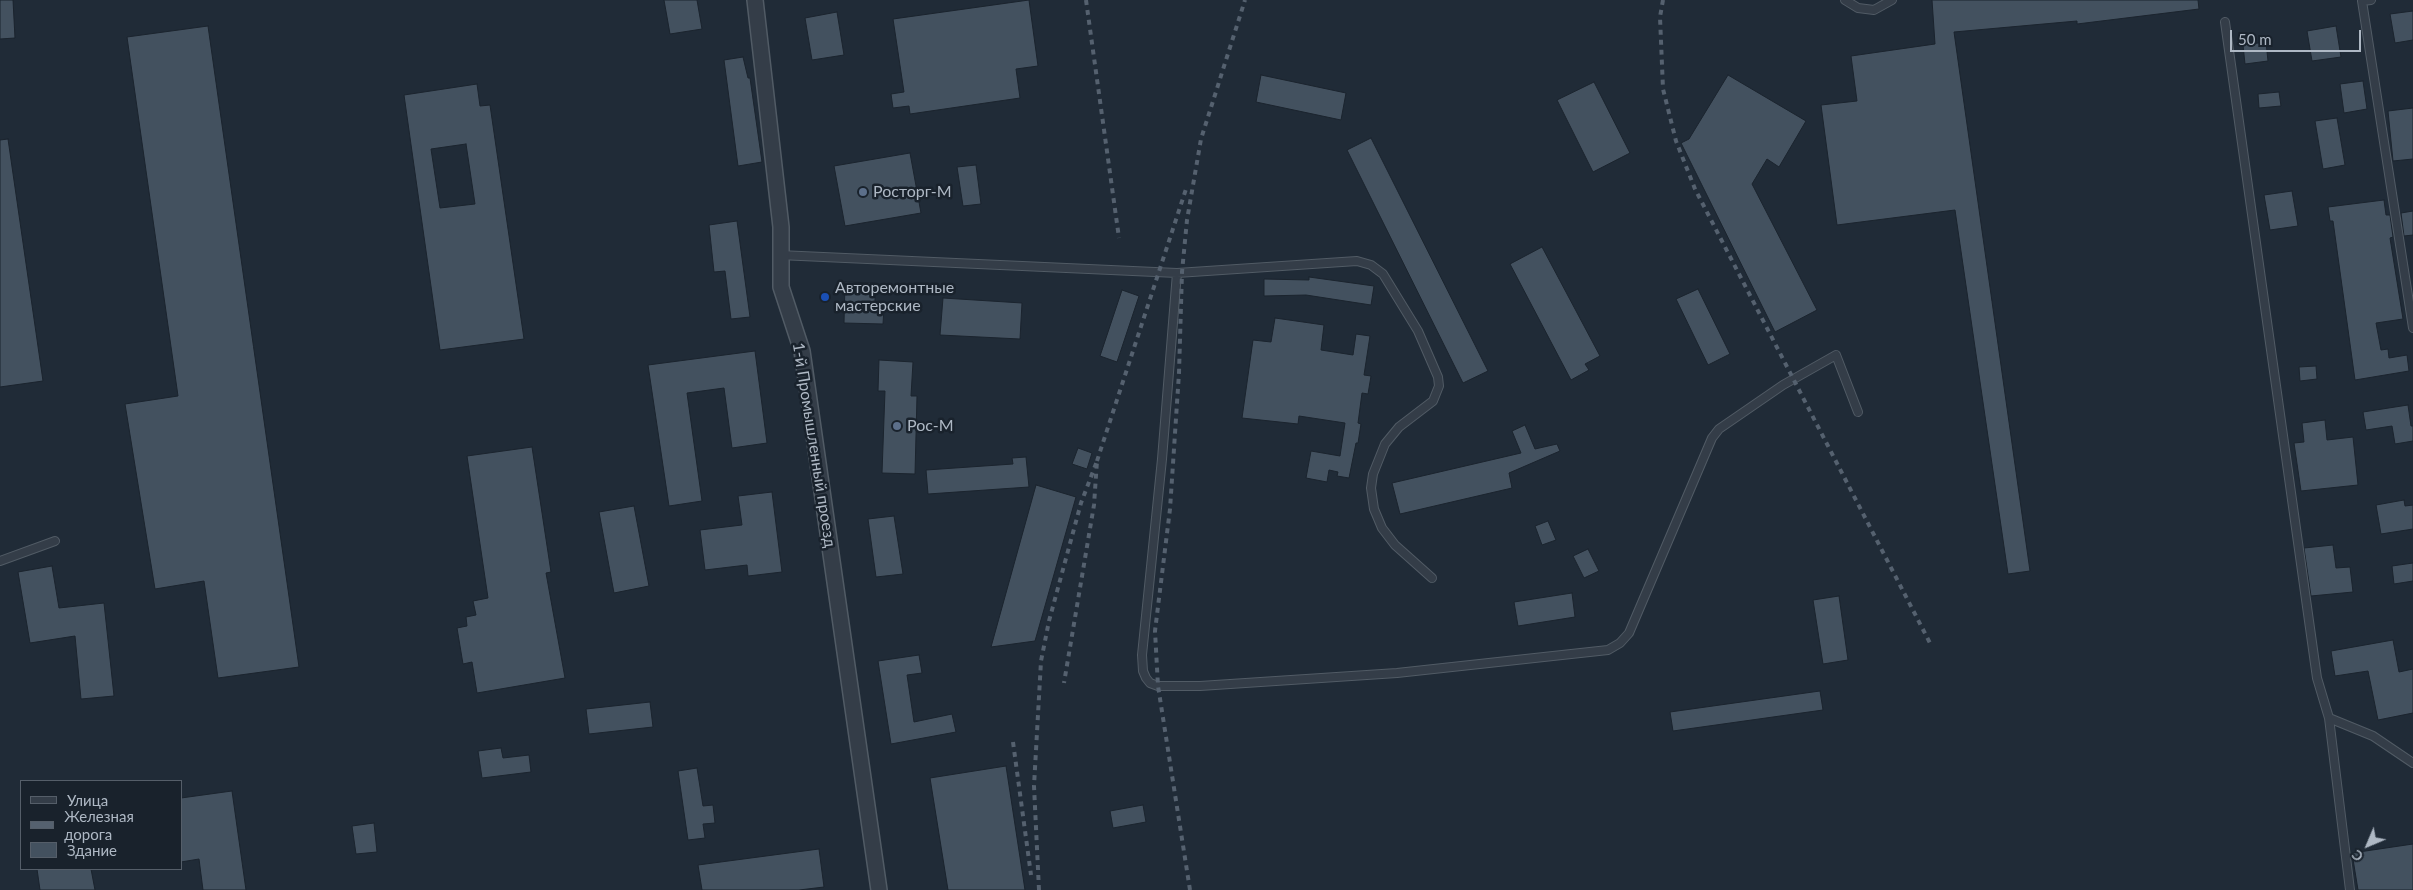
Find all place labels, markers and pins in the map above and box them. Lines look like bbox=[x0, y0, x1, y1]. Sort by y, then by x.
place label: Росторг-М bbox=[873, 182, 952, 202]
marker: Росторг-М bbox=[857, 186, 869, 198]
place label: Авторемонтные мастерские bbox=[835, 278, 954, 316]
marker: Авторемонтные мастерские bbox=[819, 291, 831, 303]
place label: Рос-М bbox=[907, 416, 954, 436]
marker: Рос-М bbox=[891, 420, 903, 432]

